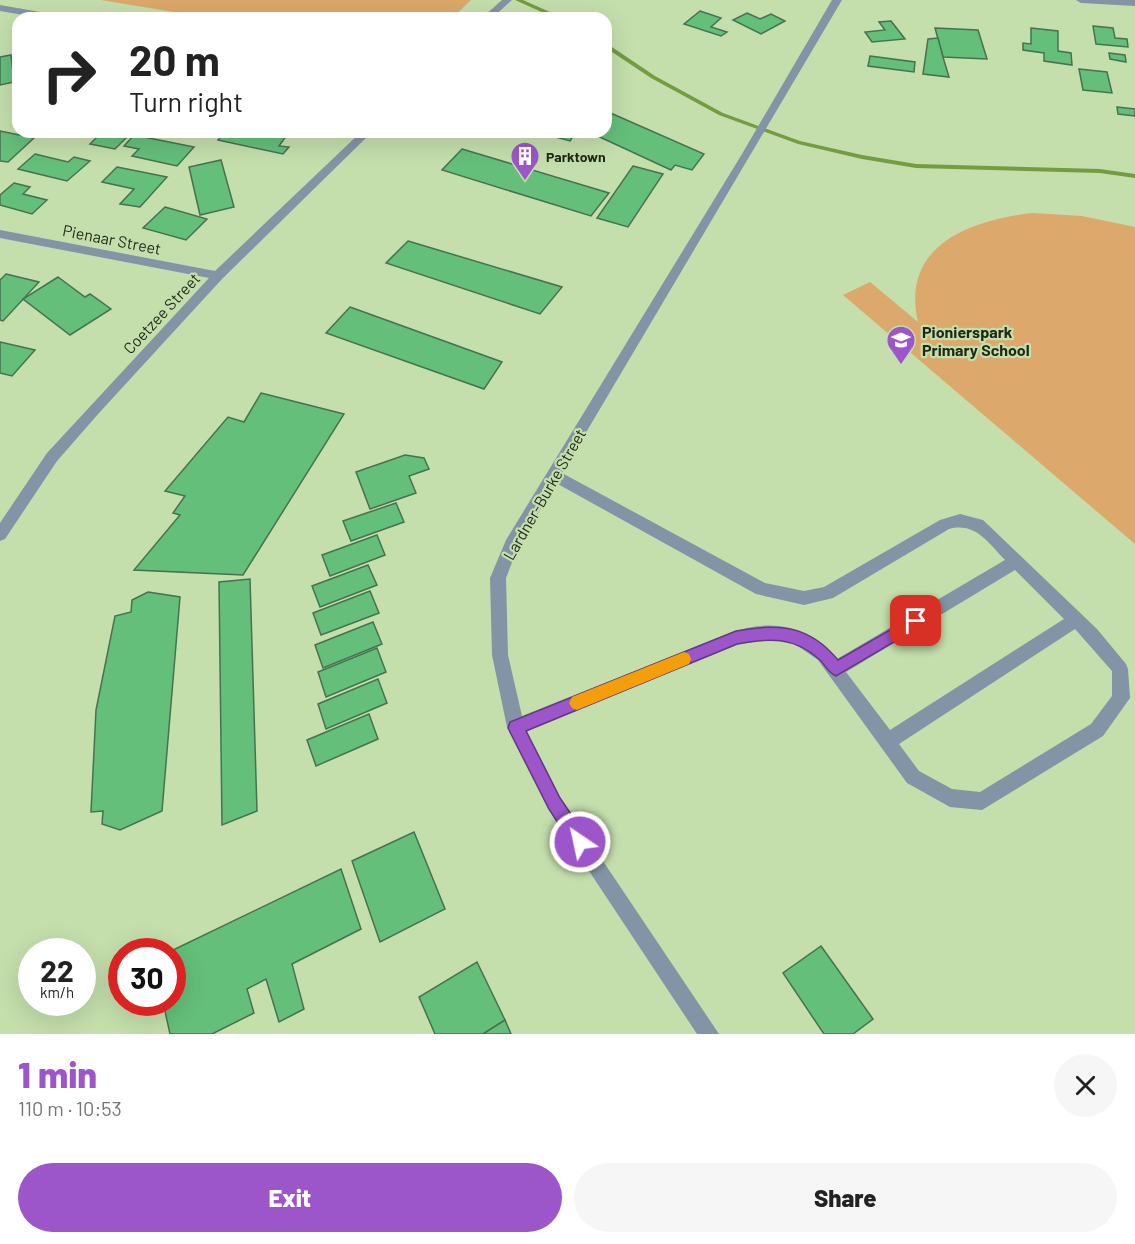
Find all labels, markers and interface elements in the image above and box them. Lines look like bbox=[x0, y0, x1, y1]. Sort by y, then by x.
text: 20 m bbox=[129, 34, 220, 84]
icon: right bbox=[30, 36, 108, 114]
text: Turn right bbox=[129, 85, 243, 117]
building icon: Parktown bbox=[509, 140, 541, 182]
place label: Parktown bbox=[546, 148, 606, 165]
street label: Pienaar Street bbox=[61, 220, 163, 258]
street label: Coetzee Street bbox=[119, 269, 203, 357]
place label: Pionierspark Primary School bbox=[922, 322, 1030, 359]
school or university icon: Pionierspark Primary School bbox=[885, 324, 917, 366]
street label: Lardner-Burke Street bbox=[499, 425, 589, 563]
pin bbox=[890, 595, 941, 646]
icon: arrive bbox=[899, 604, 932, 637]
position arrow bbox=[548, 810, 612, 874]
speed limit sign: 30 bbox=[108, 938, 186, 1016]
text: 22 bbox=[40, 952, 74, 988]
text: km/h bbox=[40, 983, 74, 1001]
text: 1 min bbox=[18, 1052, 97, 1095]
button: close bbox=[1054, 1054, 1117, 1117]
text: 110 m · 10:53 bbox=[18, 1096, 122, 1120]
button: Exit bbox=[18, 1163, 562, 1232]
button: Share bbox=[574, 1163, 1117, 1232]

